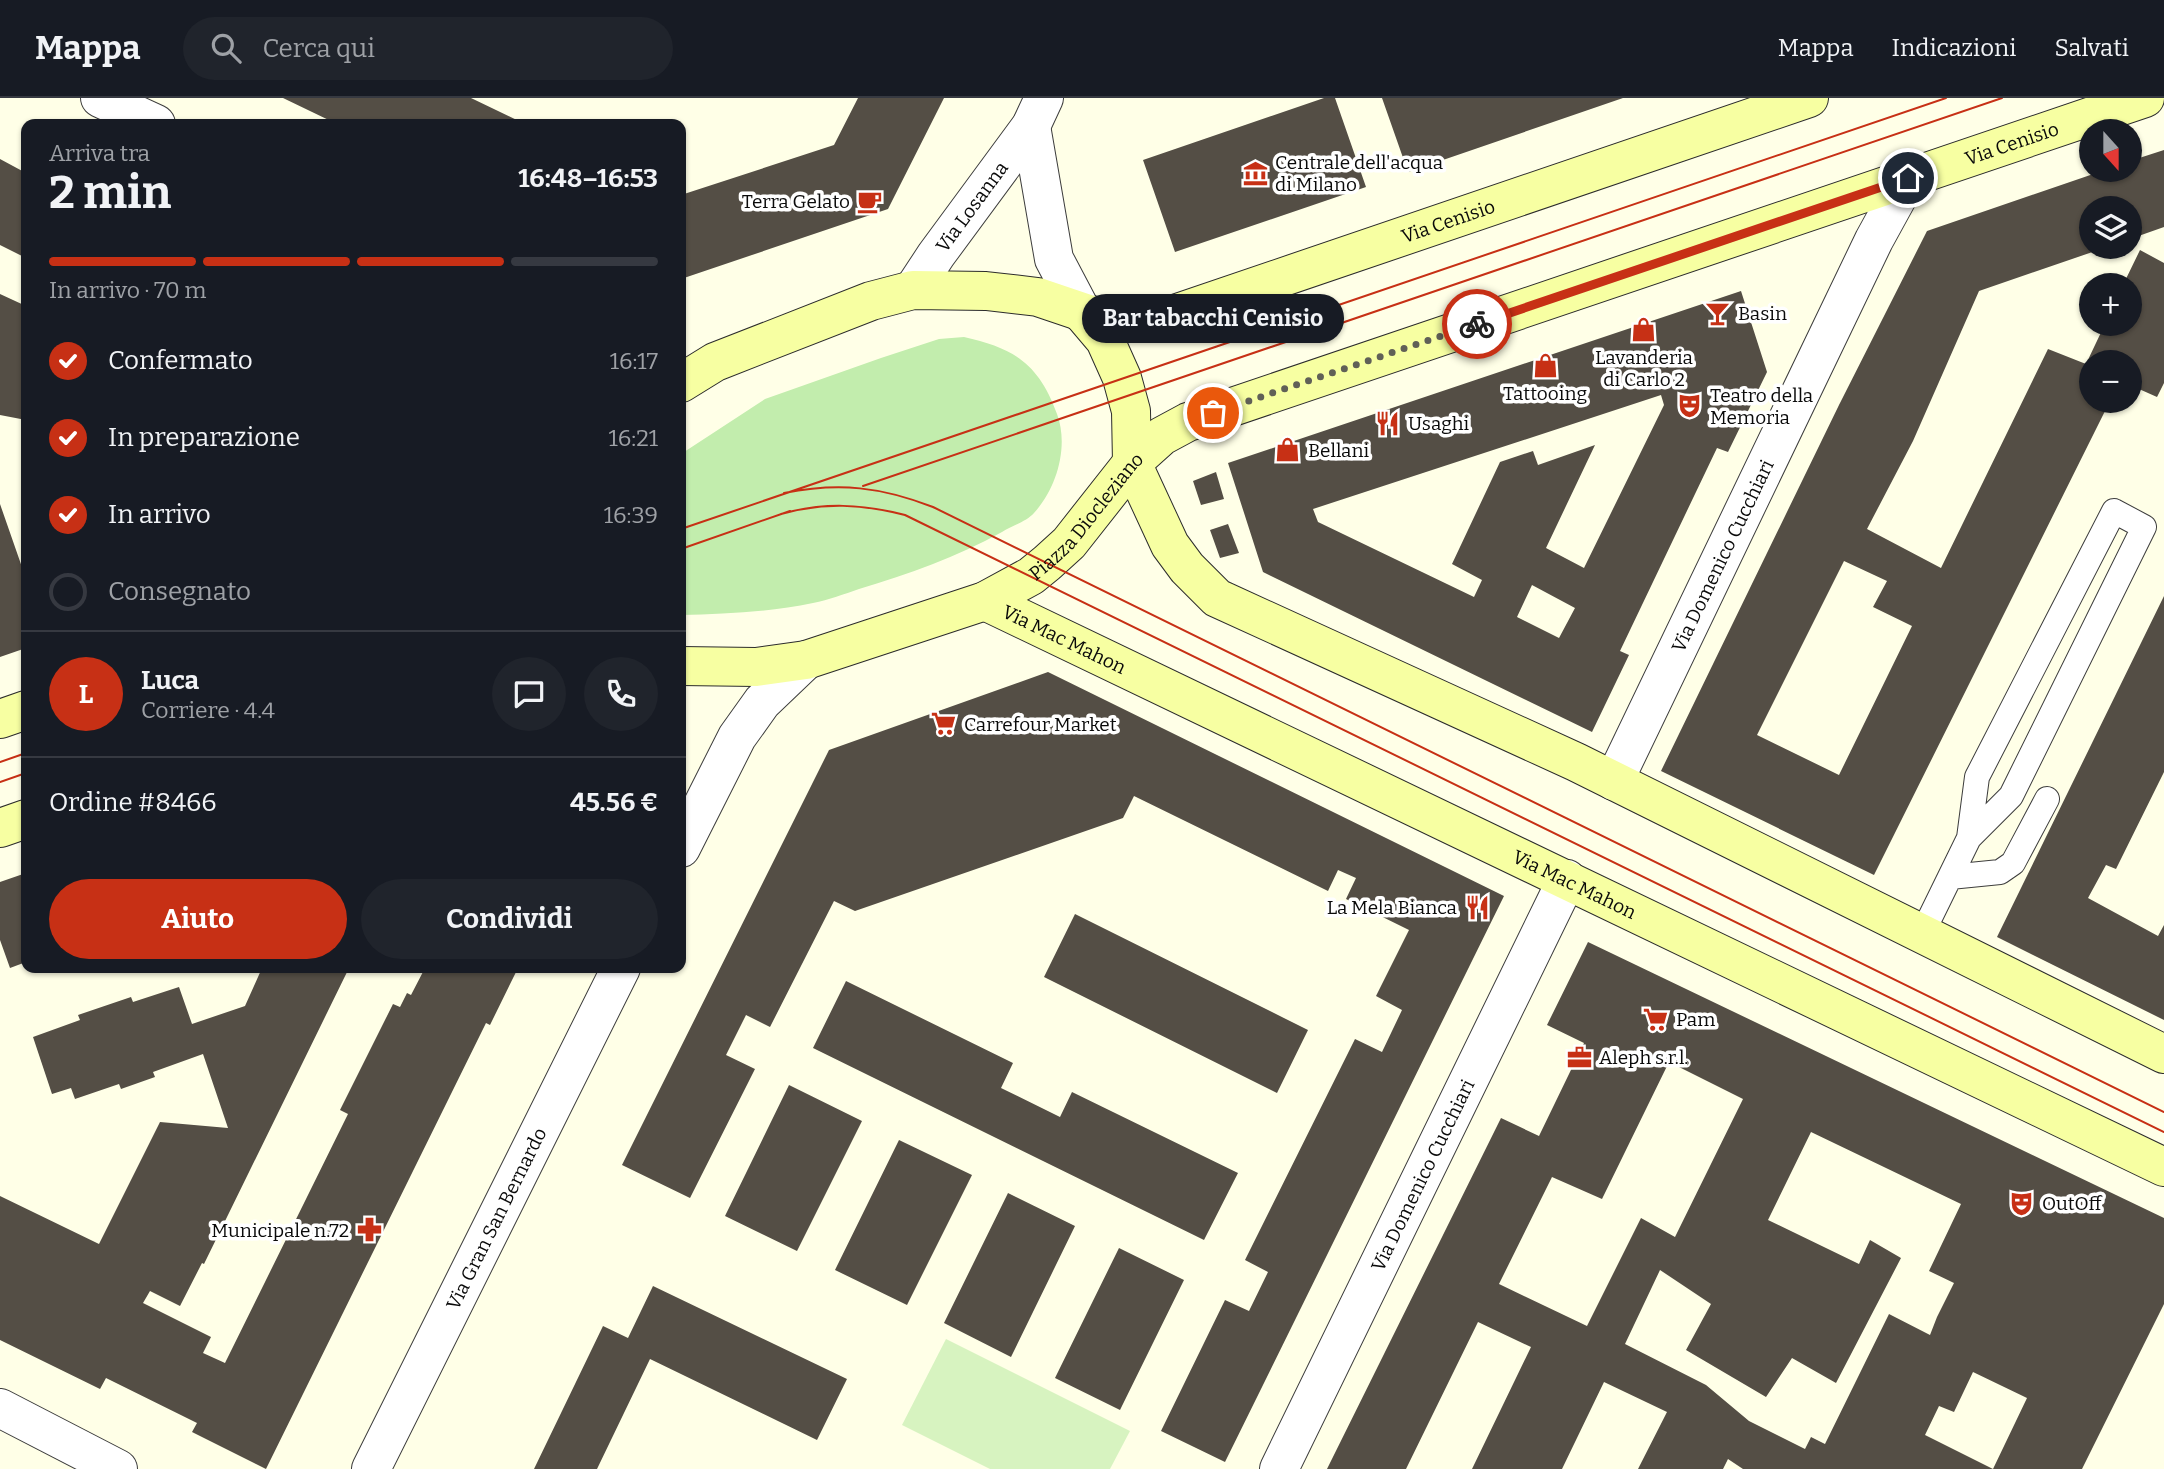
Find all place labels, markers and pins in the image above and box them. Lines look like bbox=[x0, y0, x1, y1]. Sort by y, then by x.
pin bbox=[1878, 148, 1938, 208]
place label: Centrale dell'acqua di Milano bbox=[1275, 151, 1444, 196]
museum icon: Centrale dell'acqua di Milano bbox=[1241, 159, 1269, 187]
cafe icon: Terra Gelato bbox=[856, 187, 884, 215]
place label: Terra Gelato bbox=[742, 190, 850, 213]
callout: Bar tabacchi Cenisio bbox=[1082, 294, 1344, 343]
bar icon: Basin bbox=[1704, 299, 1732, 327]
place label: Basin bbox=[1738, 302, 1787, 325]
shop icon: Lavanderia di Carlo 2 bbox=[1630, 315, 1658, 343]
place label: Lavanderia di Carlo 2 bbox=[1595, 346, 1694, 391]
shop icon: Tattooing bbox=[1531, 351, 1559, 379]
place label: Tattooing bbox=[1503, 382, 1587, 405]
pin bbox=[1183, 383, 1243, 443]
place label: Teatro della Memoria bbox=[1710, 384, 1814, 429]
theatre icon: Teatro della Memoria bbox=[1676, 392, 1704, 420]
restaurant icon: Usaghi bbox=[1374, 409, 1402, 437]
place label: Usaghi bbox=[1408, 412, 1469, 435]
shop icon: Bellani bbox=[1274, 436, 1302, 464]
place label: Bellani bbox=[1308, 439, 1370, 462]
supermarket icon: Carrefour Market bbox=[930, 710, 958, 738]
place label: Carrefour Market bbox=[964, 713, 1117, 736]
restaurant icon: La Mela Bianca bbox=[1463, 893, 1491, 921]
place label: La Mela Bianca bbox=[1327, 896, 1458, 919]
supermarket icon: Pam bbox=[1642, 1005, 1670, 1033]
place label: Pam bbox=[1676, 1008, 1715, 1031]
office icon: Aleph s.r.l. bbox=[1565, 1043, 1593, 1071]
place label: Aleph s.r.l. bbox=[1599, 1046, 1688, 1069]
theatre icon: OutOff bbox=[2008, 1189, 2036, 1217]
place label: OutOff bbox=[2042, 1192, 2102, 1215]
pharmacy icon: Municipale n.72 bbox=[355, 1216, 383, 1244]
place label: Municipale n.72 bbox=[211, 1219, 349, 1242]

